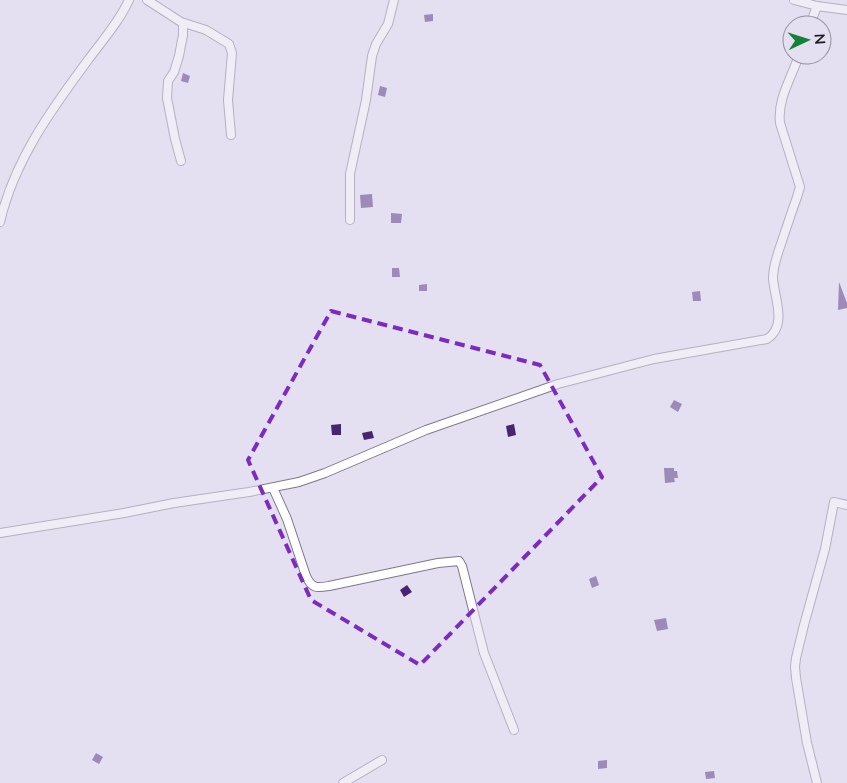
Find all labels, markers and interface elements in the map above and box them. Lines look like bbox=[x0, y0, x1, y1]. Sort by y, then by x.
north arrow bbox=[782, 15, 832, 65]
text: N bbox=[812, 33, 829, 45]

